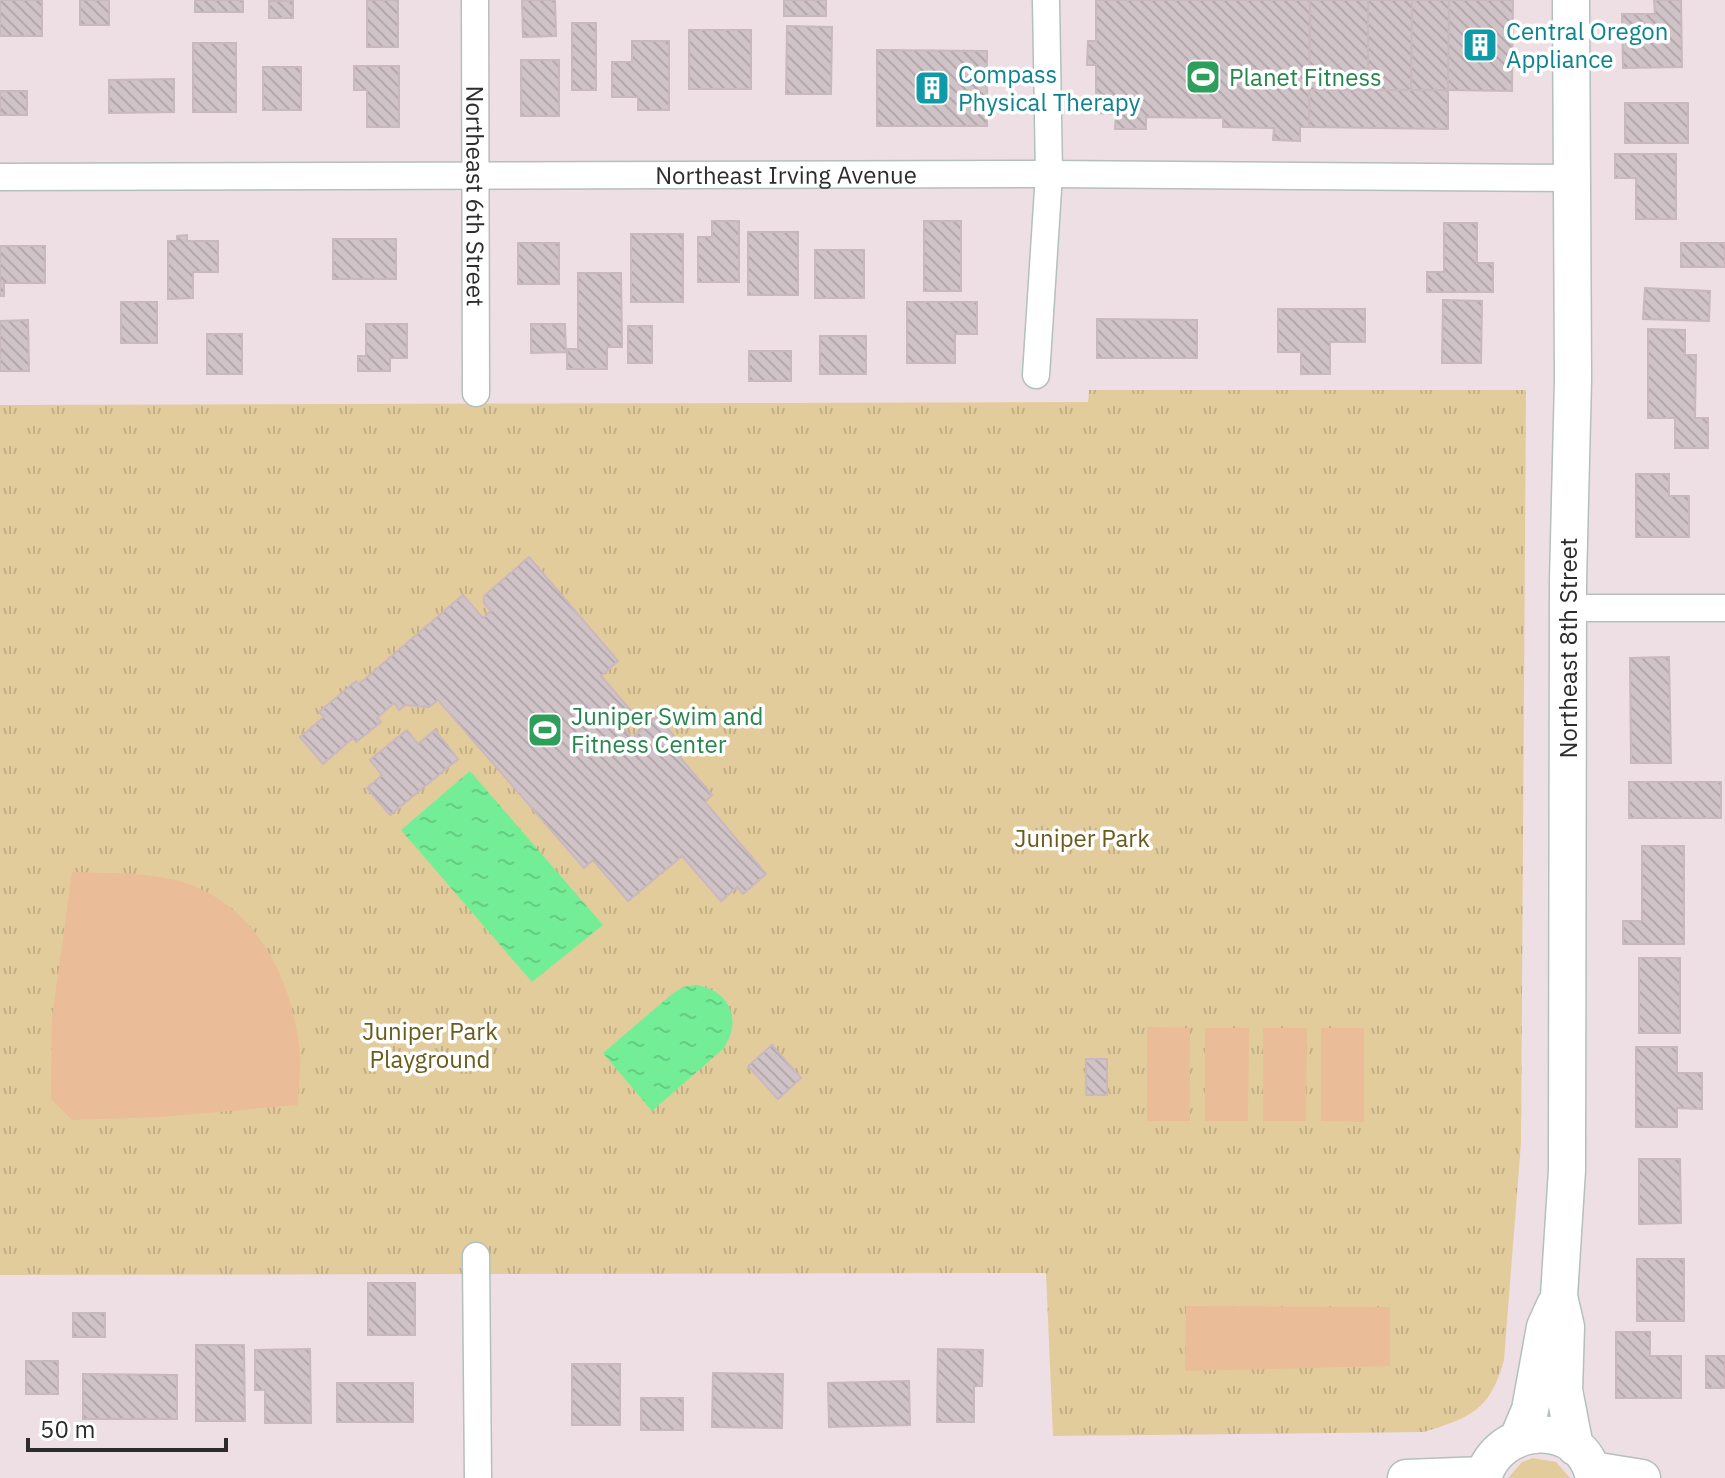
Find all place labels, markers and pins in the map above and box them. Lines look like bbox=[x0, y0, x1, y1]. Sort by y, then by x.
place label: Central Oregon Appliance bbox=[1506, 15, 1668, 75]
building icon: Central Oregon Appliance bbox=[1461, 26, 1499, 64]
place label: Compass Physical Therapy bbox=[958, 58, 1140, 118]
sports icon: Planet Fitness bbox=[1184, 58, 1222, 96]
place label: Planet Fitness bbox=[1229, 61, 1382, 93]
building icon: Compass Physical Therapy bbox=[913, 69, 951, 107]
place label: Juniper Swim and Fitness Center bbox=[571, 700, 763, 760]
sports icon: Juniper Swim and Fitness Center bbox=[526, 711, 564, 749]

